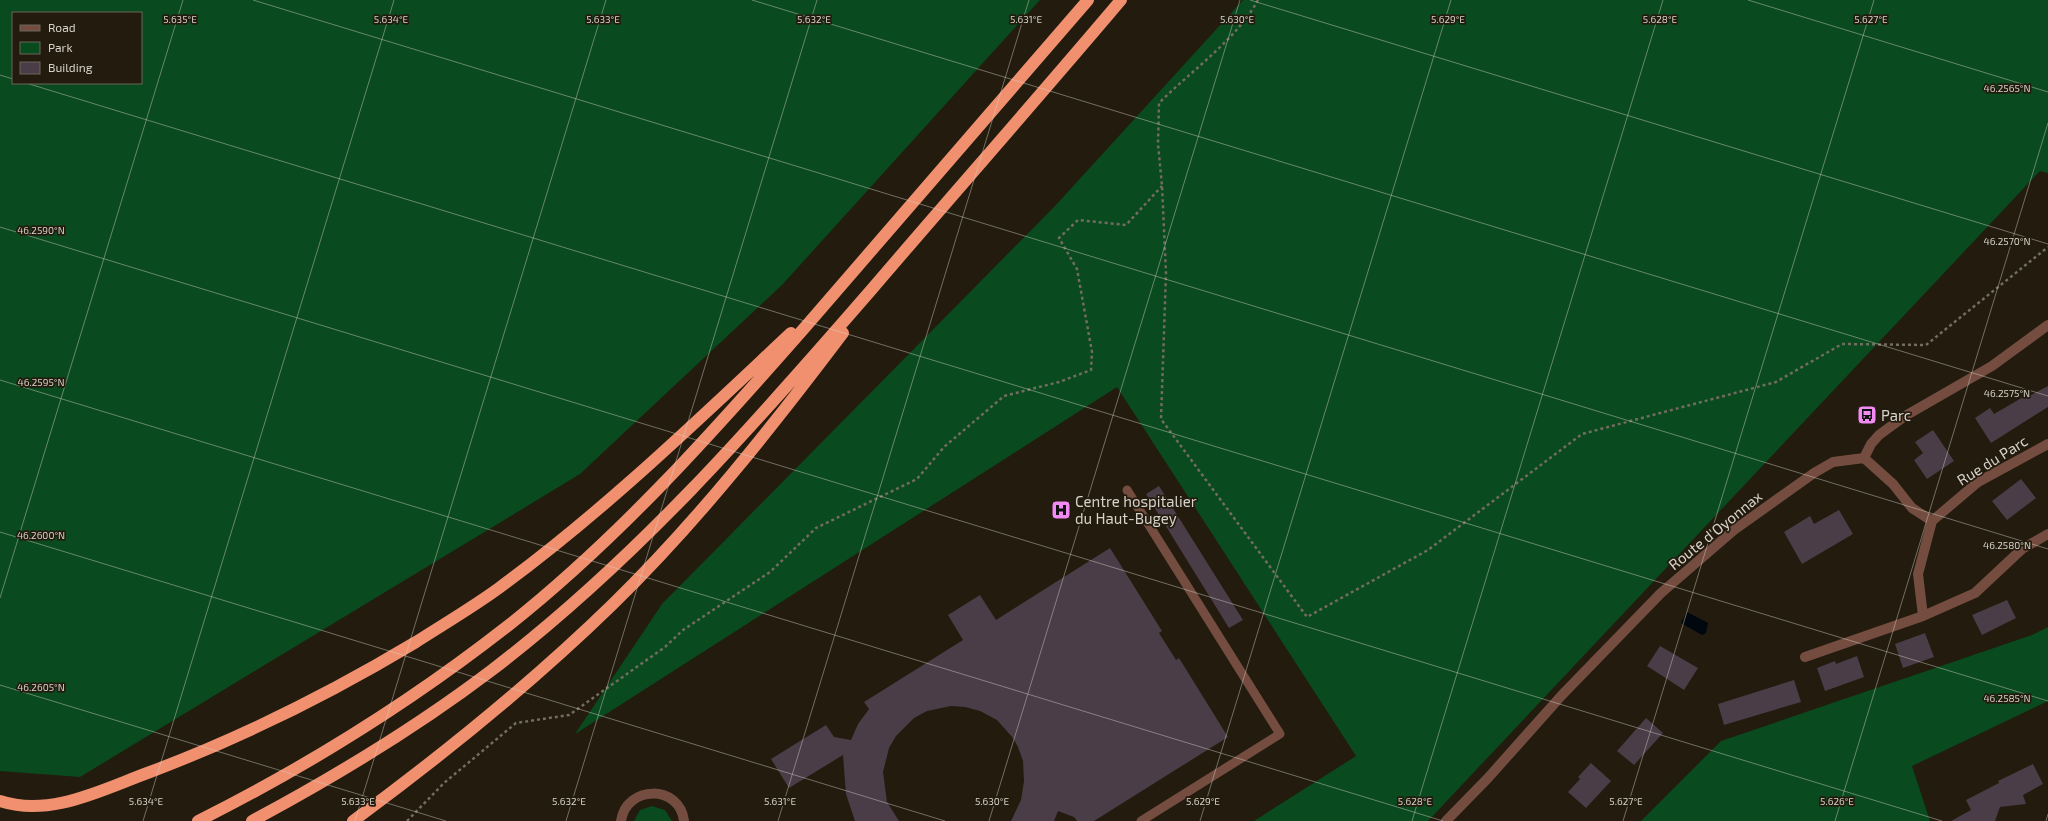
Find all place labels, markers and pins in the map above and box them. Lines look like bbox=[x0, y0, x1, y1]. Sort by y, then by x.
bus stop icon: Parc bbox=[1856, 404, 1878, 426]
place label: Parc bbox=[1881, 406, 1911, 424]
place label: Centre hospitalier du Haut-Bugey bbox=[1075, 492, 1197, 527]
hospital icon: Centre hospitalier du Haut-Bugey bbox=[1050, 499, 1072, 521]

